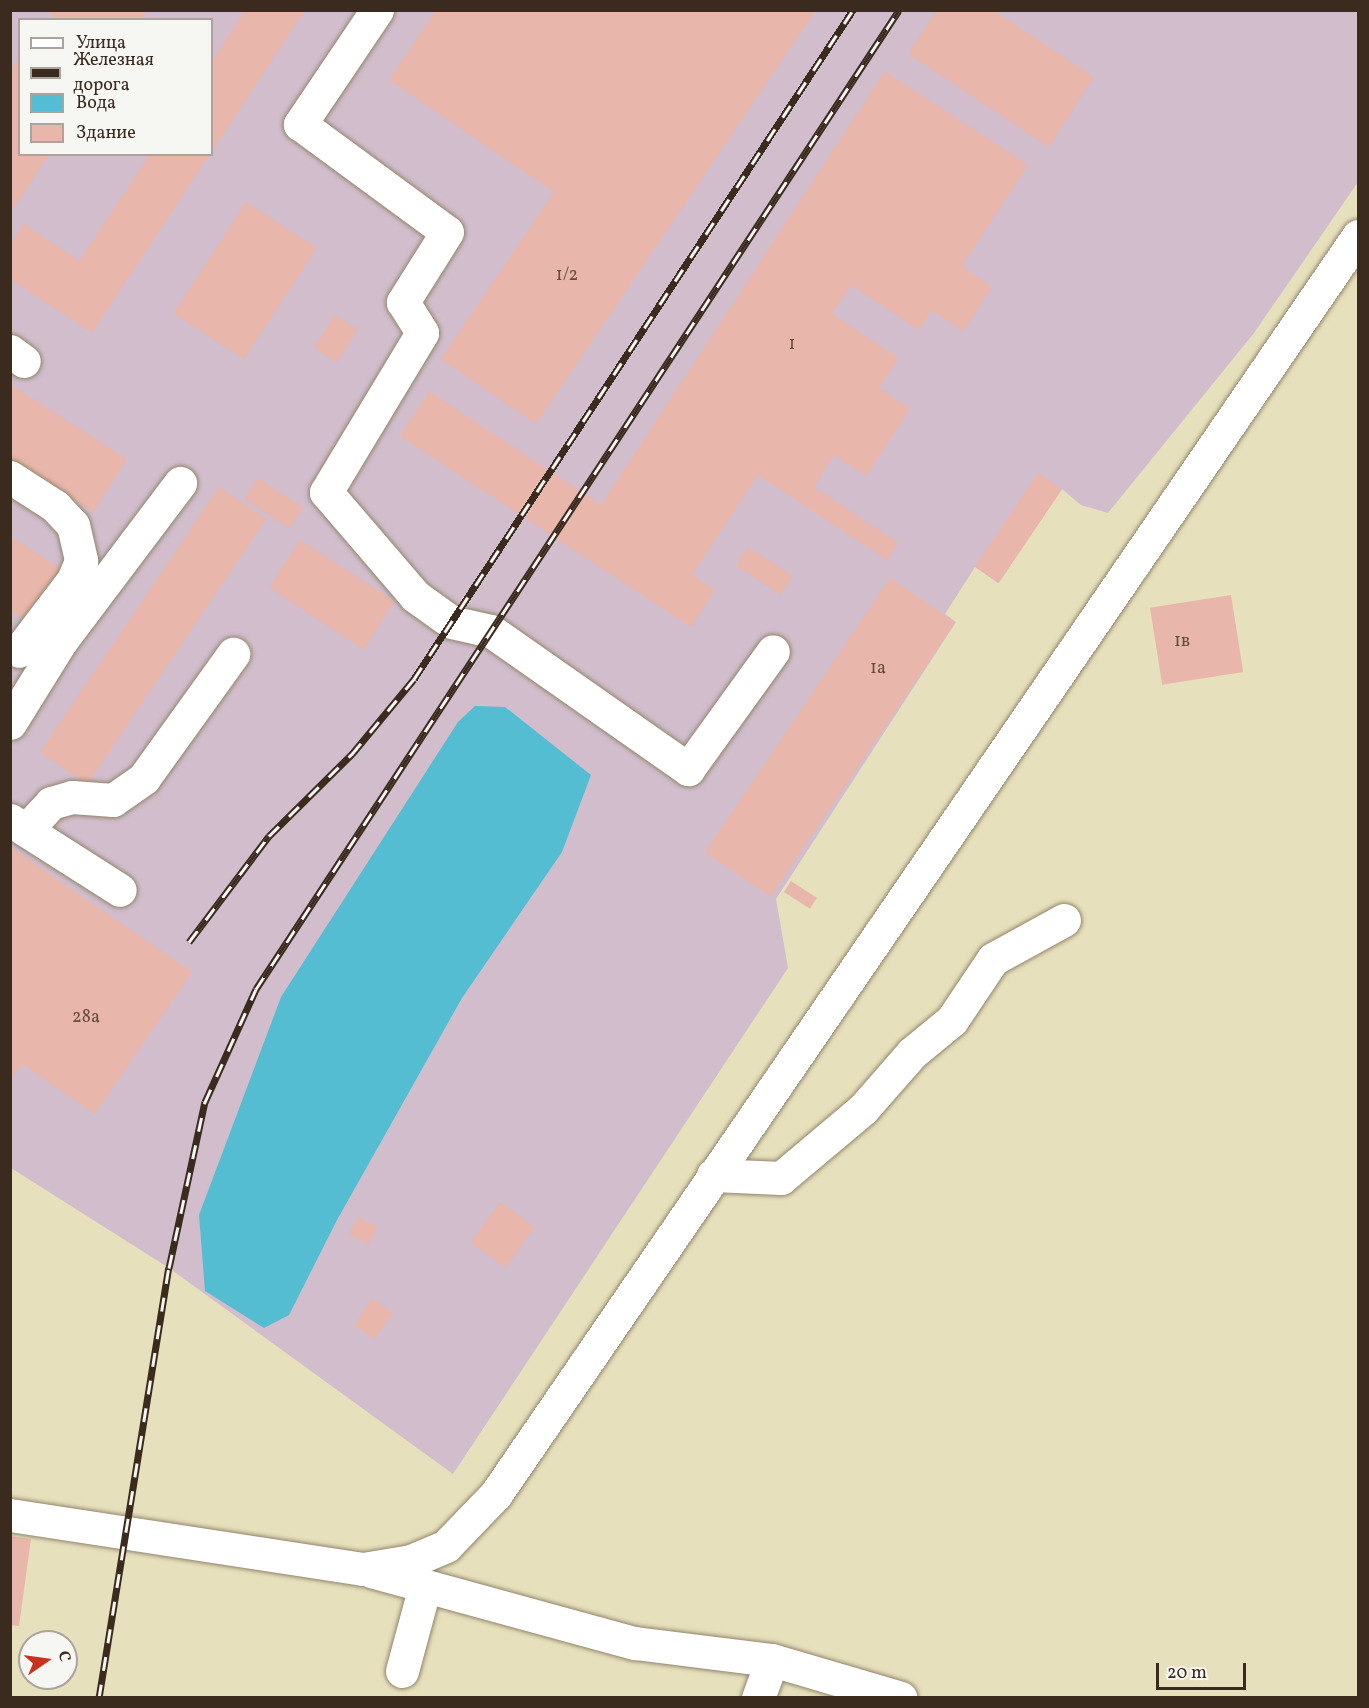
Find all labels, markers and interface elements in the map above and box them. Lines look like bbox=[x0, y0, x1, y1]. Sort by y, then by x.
legend bbox=[18, 18, 213, 156]
text: Улица bbox=[76, 31, 126, 56]
text: Железная дорога bbox=[73, 48, 154, 98]
text: Вода bbox=[76, 91, 116, 116]
text: Здание bbox=[76, 121, 136, 146]
house number: 1/2 bbox=[556, 265, 578, 287]
house number: 1 bbox=[789, 334, 795, 356]
house number: 1в bbox=[1174, 631, 1190, 653]
house number: 1а bbox=[870, 658, 886, 680]
house number: 28а bbox=[72, 1007, 100, 1029]
north arrow bbox=[18, 1630, 78, 1690]
text: С bbox=[52, 1649, 75, 1664]
scale bar bbox=[1159, 1651, 1249, 1689]
text: 20 m bbox=[1167, 1661, 1207, 1686]

